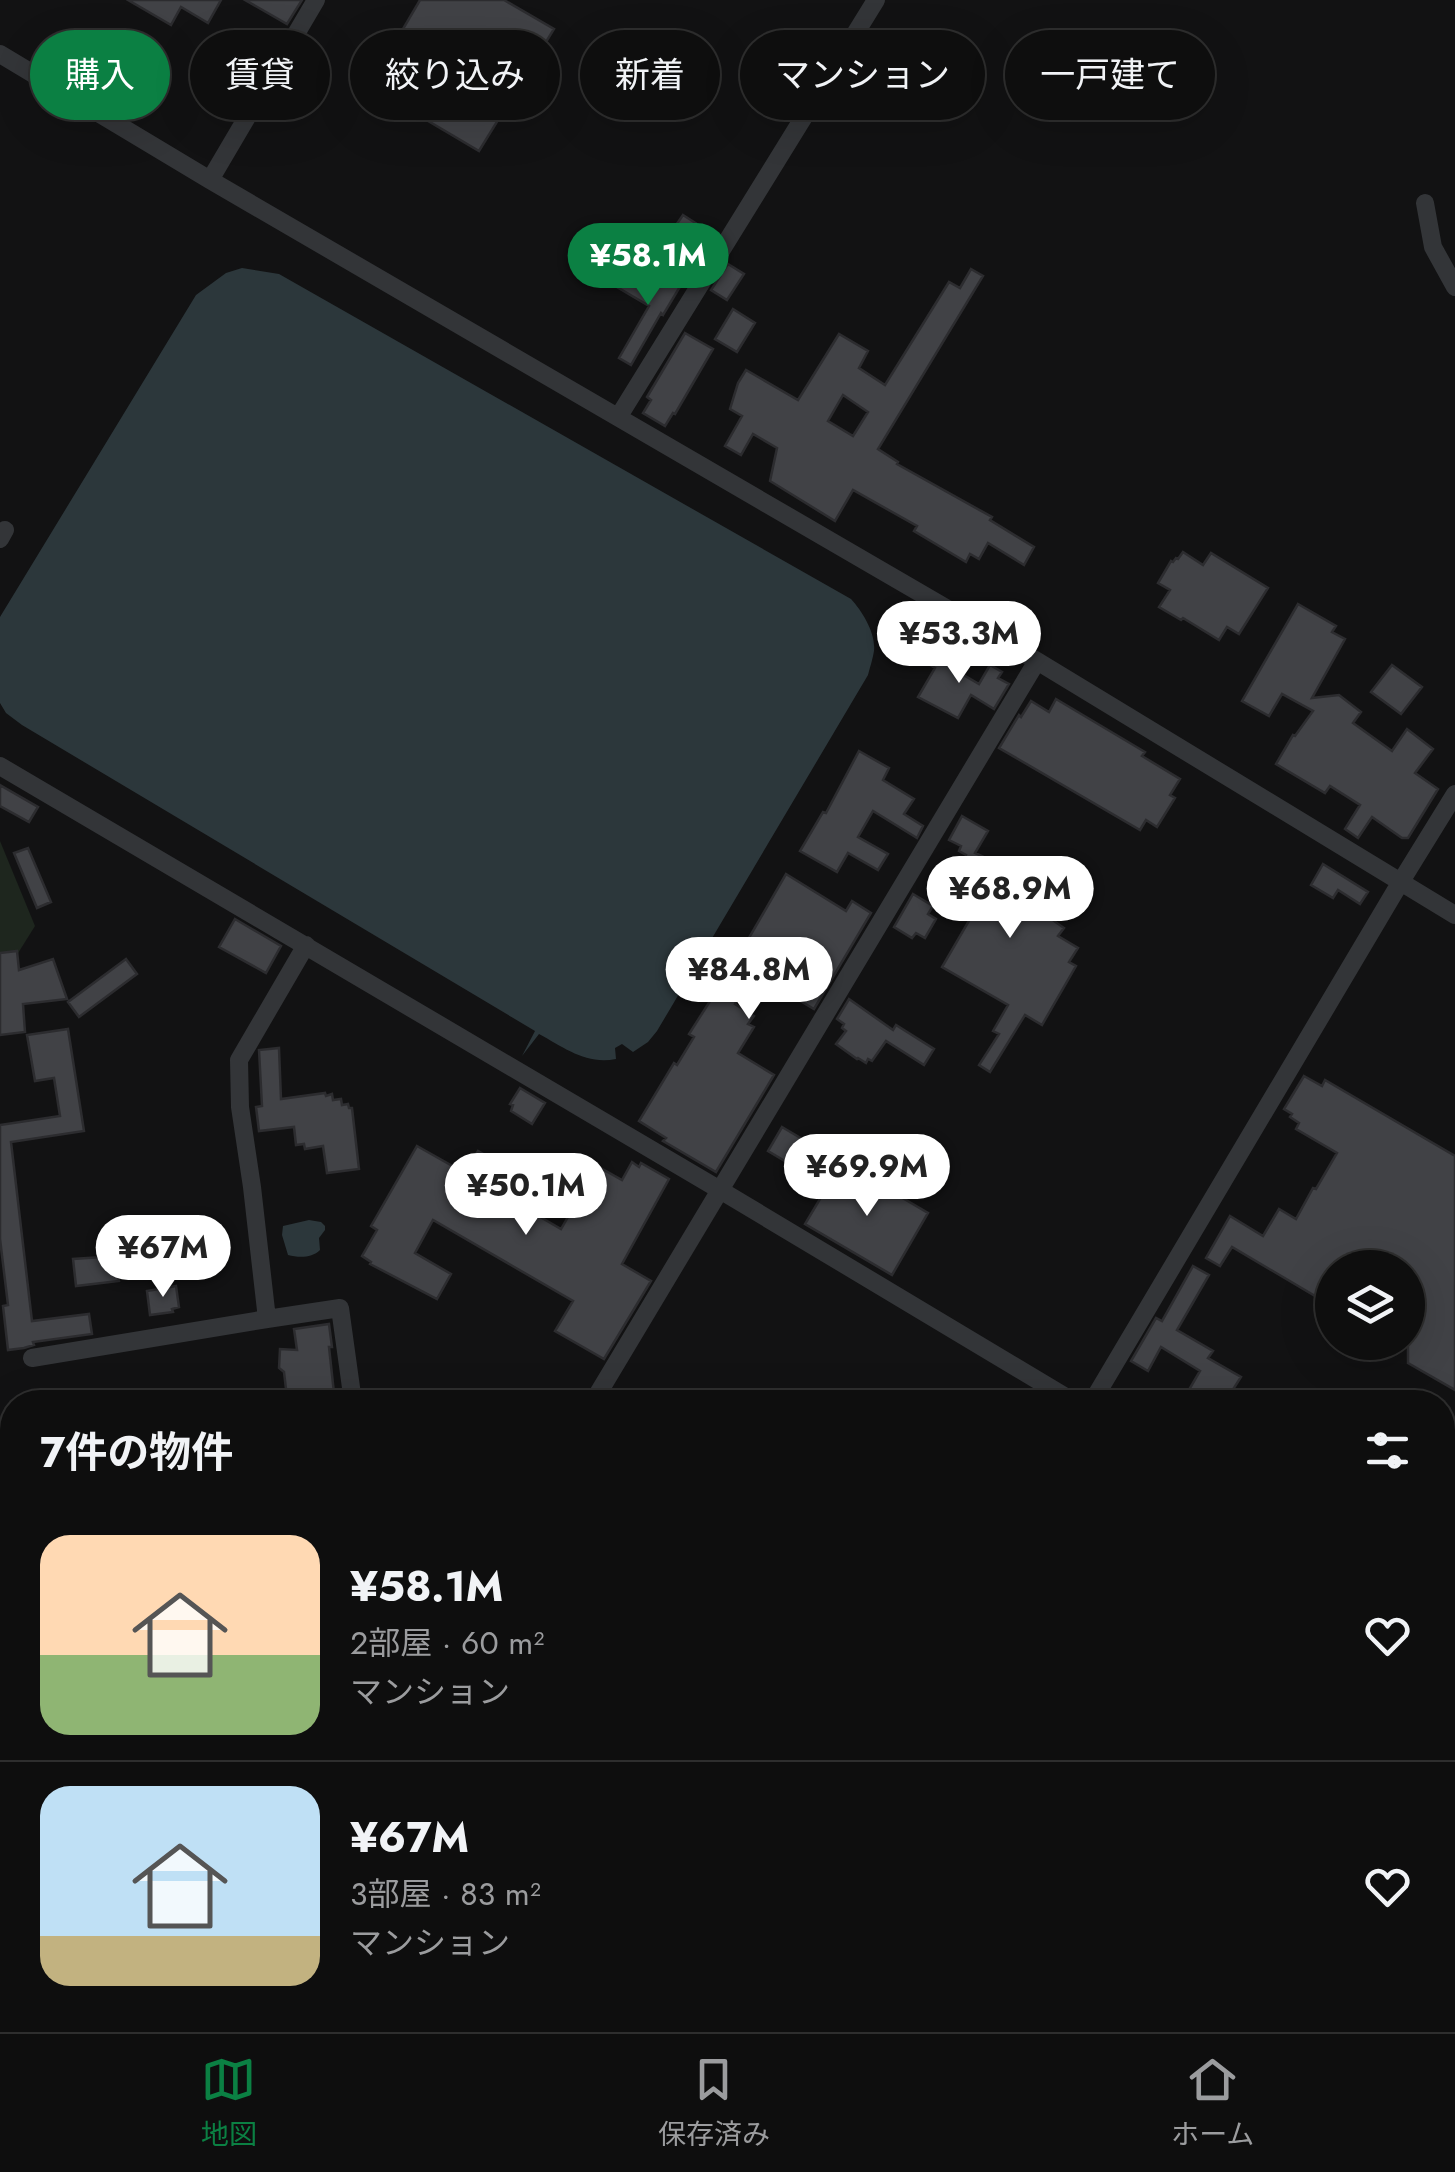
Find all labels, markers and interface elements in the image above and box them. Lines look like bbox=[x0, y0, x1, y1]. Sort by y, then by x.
chip: 購入 bbox=[30, 30, 170, 120]
chip: 賃貸 bbox=[190, 30, 330, 120]
chip: 絞り込み bbox=[350, 30, 560, 120]
chip: 新着 bbox=[580, 30, 720, 120]
chip: マンション bbox=[740, 30, 985, 120]
chip: 一戸建て bbox=[1005, 30, 1215, 120]
pin: ¥58.1M bbox=[567, 223, 729, 308]
text: ¥58.1M bbox=[590, 232, 706, 278]
pin: ¥53.3M bbox=[878, 601, 1040, 686]
text: ¥53.3M bbox=[899, 610, 1019, 656]
pin: ¥68.9M bbox=[929, 856, 1091, 941]
text: ¥68.9M bbox=[949, 865, 1071, 911]
pin: ¥84.8M bbox=[668, 937, 830, 1022]
text: ¥84.8M bbox=[688, 946, 810, 992]
pin: ¥69.9M bbox=[786, 1134, 948, 1219]
text: ¥69.9M bbox=[806, 1143, 928, 1189]
pin: ¥50.1M bbox=[445, 1153, 607, 1238]
text: ¥50.1M bbox=[467, 1162, 585, 1208]
pin: ¥67M bbox=[104, 1215, 222, 1300]
text: ¥67M bbox=[118, 1224, 208, 1270]
map controls bbox=[1315, 1250, 1425, 1360]
button: layers bbox=[1315, 1250, 1425, 1360]
text: 7件の物件 bbox=[40, 1422, 233, 1483]
icon: filters bbox=[1360, 1423, 1415, 1478]
text: ¥58.1M bbox=[350, 1556, 503, 1617]
icon: home bbox=[120, 1575, 240, 1695]
icon: heart bbox=[1360, 1608, 1415, 1663]
text: 2部屋 · 60 m² bbox=[350, 1620, 544, 1666]
text: マンション bbox=[350, 1669, 510, 1715]
text: ¥67M bbox=[350, 1807, 469, 1868]
icon: home bbox=[120, 1826, 240, 1946]
icon: heart bbox=[1360, 1859, 1415, 1914]
text: 3部屋 · 83 m² bbox=[350, 1871, 541, 1917]
text: マンション bbox=[350, 1920, 510, 1966]
tab: 地図 bbox=[201, 2052, 257, 2155]
tab: 保存済み bbox=[658, 2052, 770, 2155]
tab: ホーム bbox=[1171, 2052, 1254, 2155]

